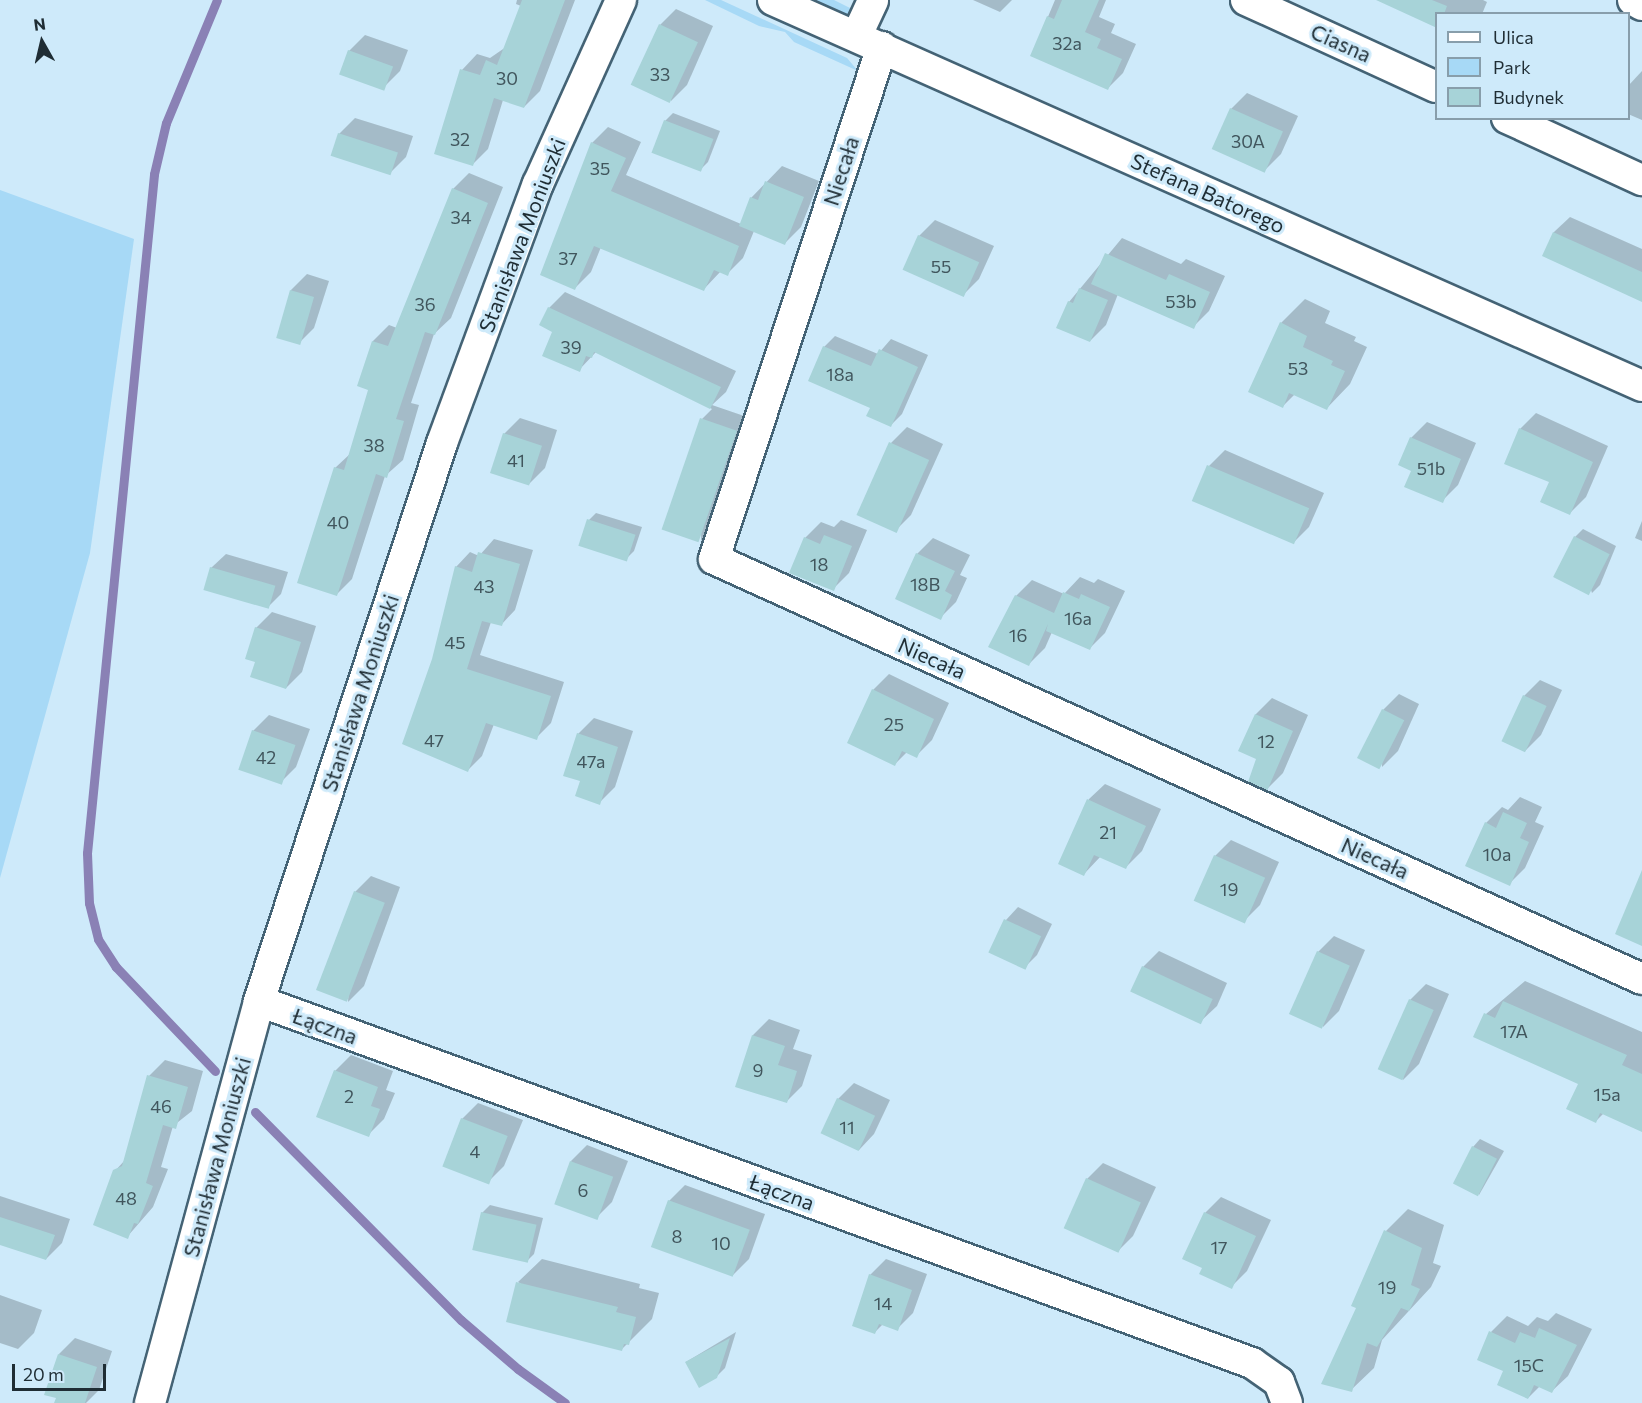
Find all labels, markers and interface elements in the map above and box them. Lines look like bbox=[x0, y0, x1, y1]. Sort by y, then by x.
north arrow bbox=[12, 12, 72, 72]
legend bbox=[1435, 12, 1630, 120]
text: N bbox=[32, 13, 47, 34]
street label: Ciasna bbox=[1307, 19, 1375, 67]
text: Ulica bbox=[1493, 26, 1534, 48]
house number: 32a bbox=[1052, 32, 1082, 54]
text: Park bbox=[1493, 56, 1531, 78]
house number: 33 bbox=[650, 63, 670, 85]
house number: 30 bbox=[496, 67, 518, 89]
text: Budynek bbox=[1493, 86, 1564, 108]
house number: 32 bbox=[450, 128, 470, 150]
house number: 30A bbox=[1231, 130, 1265, 152]
street label: Niecała bbox=[818, 133, 864, 209]
street label: Stanisława Moniuszki bbox=[473, 134, 571, 336]
street label: Stefana Batorego bbox=[1127, 148, 1289, 238]
house number: 35 bbox=[590, 157, 610, 179]
house number: 34 bbox=[450, 206, 472, 228]
house number: 37 bbox=[558, 247, 578, 269]
house number: 55 bbox=[931, 255, 951, 277]
house number: 53b bbox=[1165, 290, 1197, 312]
house number: 36 bbox=[414, 293, 436, 315]
house number: 39 bbox=[560, 336, 582, 358]
house number: 53 bbox=[1288, 357, 1308, 379]
house number: 18a bbox=[826, 363, 854, 385]
house number: 38 bbox=[363, 434, 385, 456]
house number: 41 bbox=[507, 449, 525, 471]
house number: 51b bbox=[1417, 457, 1445, 479]
house number: 40 bbox=[327, 511, 349, 533]
house number: 18 bbox=[810, 553, 828, 575]
house number: 18B bbox=[910, 573, 940, 595]
house number: 43 bbox=[473, 575, 495, 597]
street label: Stanisława Moniuszki bbox=[316, 591, 404, 795]
house number: 16a bbox=[1064, 607, 1092, 629]
house number: 16 bbox=[1009, 624, 1027, 646]
house number: 45 bbox=[444, 631, 466, 653]
street label: Niecała bbox=[894, 632, 970, 684]
house number: 25 bbox=[884, 713, 904, 735]
house number: 47 bbox=[424, 729, 444, 751]
house number: 12 bbox=[1257, 730, 1275, 752]
house number: 42 bbox=[256, 746, 276, 768]
house number: 47a bbox=[576, 750, 606, 772]
house number: 21 bbox=[1099, 821, 1117, 843]
street label: Niecała bbox=[1337, 832, 1413, 884]
house number: 10a bbox=[1483, 843, 1511, 865]
house number: 19 bbox=[1220, 878, 1238, 900]
street label: Łączna bbox=[289, 1003, 361, 1049]
house number: 17A bbox=[1500, 1020, 1528, 1042]
street label: Stanisława Moniuszki bbox=[178, 1054, 256, 1260]
house number: 9 bbox=[753, 1059, 763, 1081]
house number: 15a bbox=[1593, 1083, 1621, 1105]
house number: 2 bbox=[344, 1085, 354, 1107]
house number: 46 bbox=[150, 1095, 172, 1117]
house number: 11 bbox=[839, 1116, 855, 1138]
house number: 4 bbox=[470, 1140, 480, 1162]
street label: Łączna bbox=[746, 1169, 818, 1215]
house number: 6 bbox=[578, 1179, 588, 1201]
house number: 48 bbox=[115, 1187, 137, 1209]
house number: 8 bbox=[672, 1225, 682, 1247]
house number: 10 bbox=[711, 1232, 731, 1254]
house number: 17 bbox=[1210, 1236, 1228, 1258]
house number: 19 bbox=[1378, 1276, 1396, 1298]
house number: 14 bbox=[874, 1292, 892, 1314]
scale bar bbox=[15, 1352, 110, 1390]
house number: 15C bbox=[1514, 1354, 1544, 1376]
text: 20 m bbox=[23, 1363, 64, 1385]

